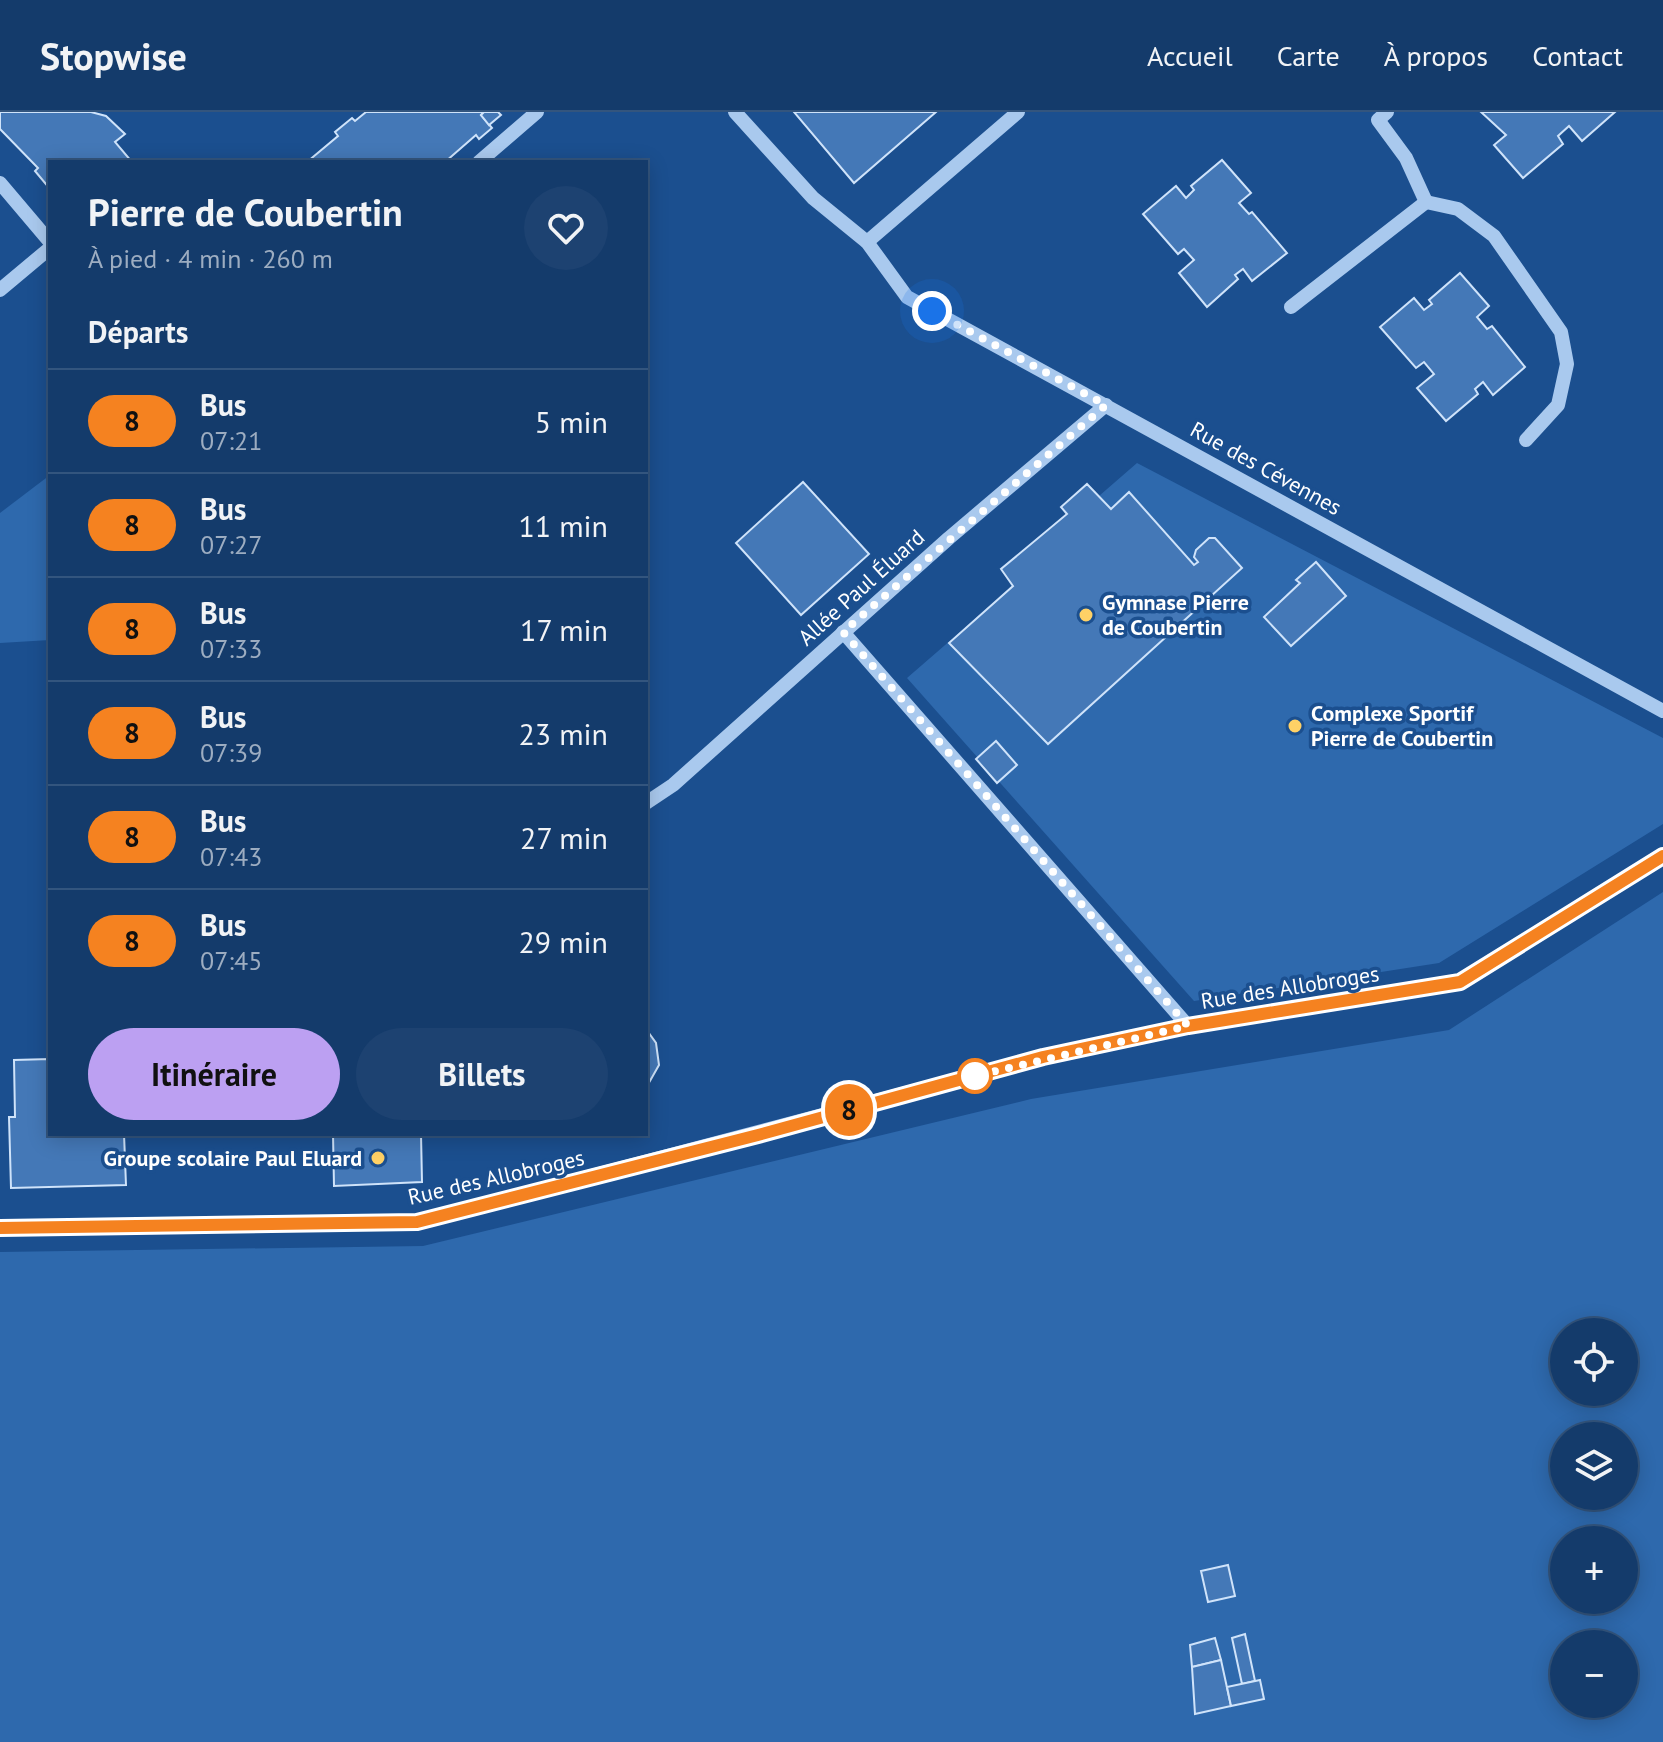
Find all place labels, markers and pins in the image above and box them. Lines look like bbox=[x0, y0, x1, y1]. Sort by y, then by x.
place label: Gymnase Pierre de Coubertin bbox=[1102, 588, 1249, 641]
marker: Gymnase Pierre de Coubertin bbox=[1077, 606, 1095, 624]
place label: Complexe Sportif Pierre de Coubertin bbox=[1311, 699, 1493, 752]
marker: Complexe Sportif Pierre de Coubertin bbox=[1286, 717, 1304, 735]
unlabelled marker bbox=[958, 1059, 992, 1093]
place label: Groupe scolaire Paul Eluard bbox=[104, 1144, 362, 1172]
marker: Groupe scolaire Paul Eluard bbox=[369, 1149, 387, 1167]

